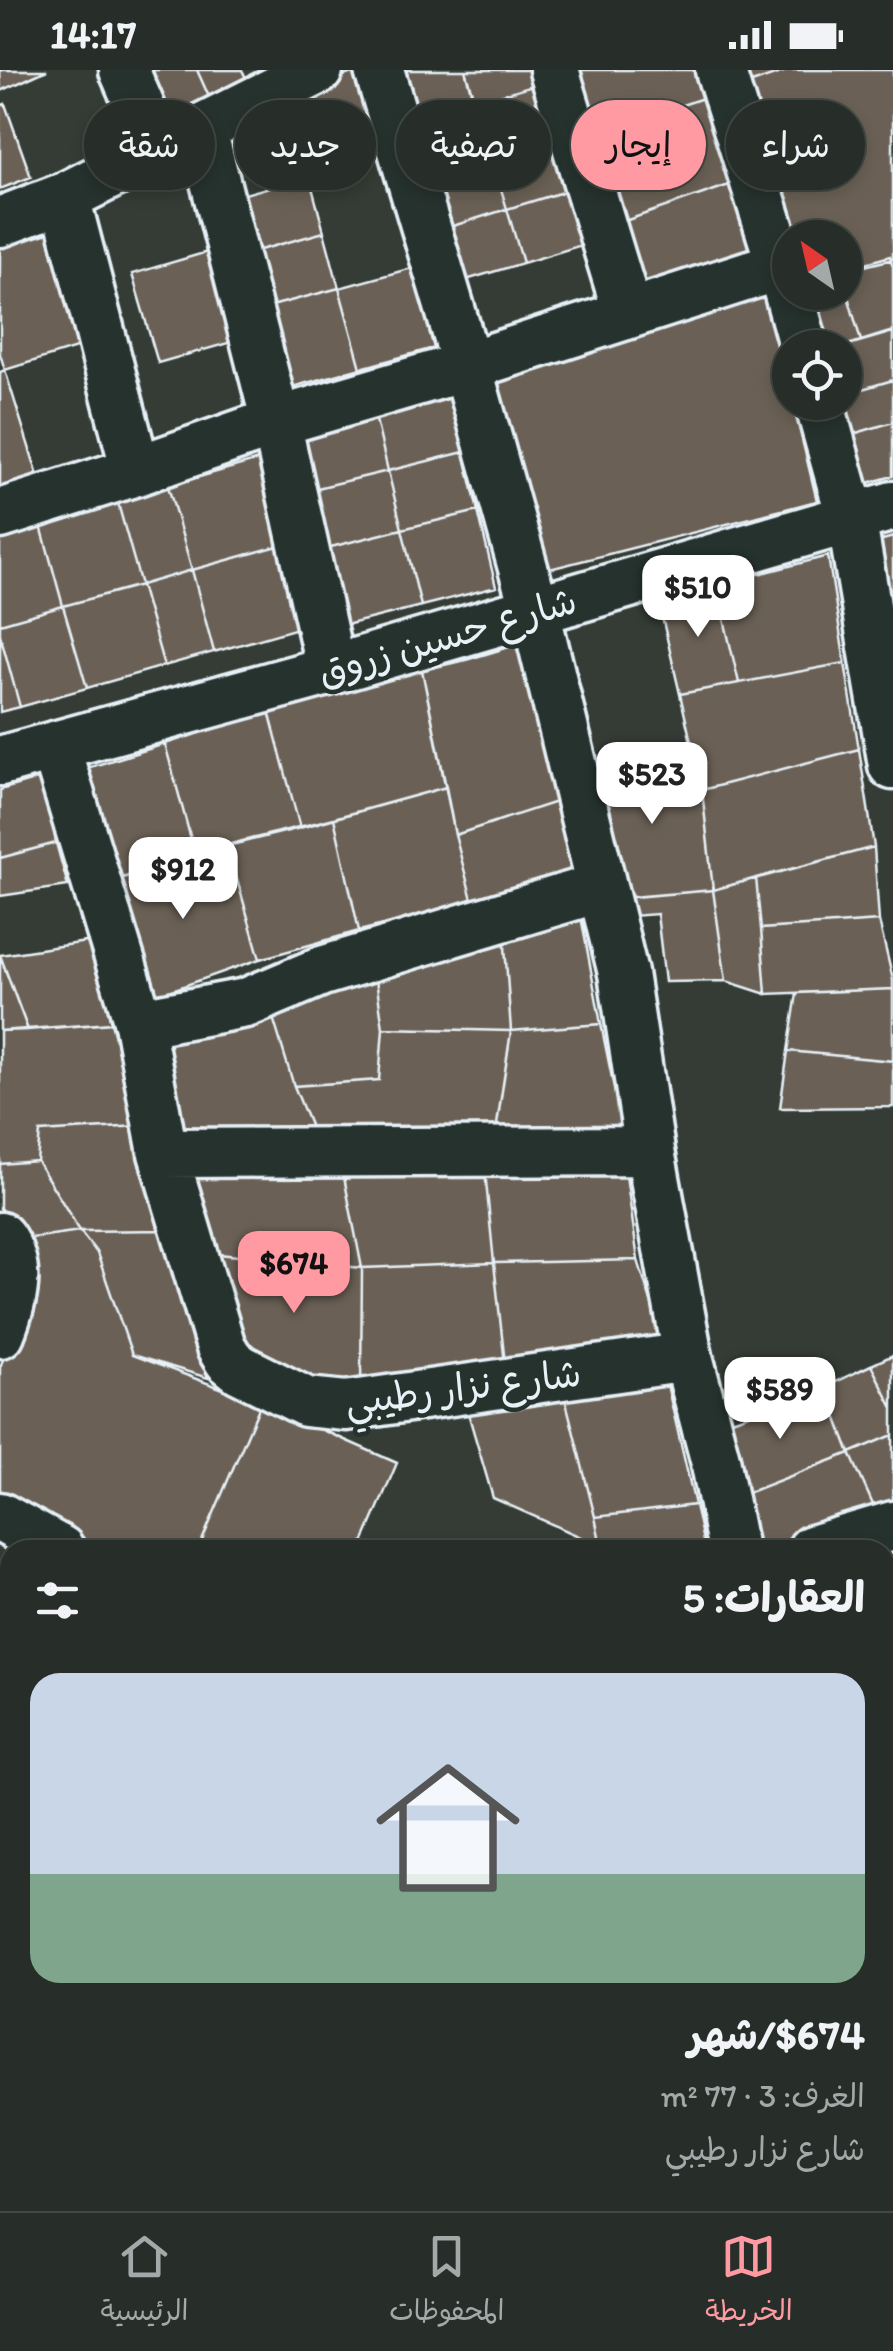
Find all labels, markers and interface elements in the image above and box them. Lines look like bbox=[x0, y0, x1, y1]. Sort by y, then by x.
text: 14:17 bbox=[50, 12, 136, 58]
chip: شقة bbox=[84, 100, 215, 190]
chip: جديد bbox=[235, 100, 376, 190]
chip: تصفية bbox=[396, 100, 551, 190]
chip: إيجار bbox=[571, 100, 706, 190]
chip: شراء bbox=[726, 100, 865, 190]
north arrow bbox=[772, 220, 862, 310]
map controls bbox=[772, 220, 862, 420]
button: locate bbox=[772, 330, 862, 420]
pin: $510 bbox=[639, 555, 757, 640]
text: $510 bbox=[664, 568, 732, 606]
street label: شارع حسين زروق bbox=[312, 577, 583, 699]
pin: $523 bbox=[593, 742, 711, 827]
text: $523 bbox=[618, 755, 686, 793]
pin: $912 bbox=[124, 837, 242, 922]
text: $912 bbox=[151, 850, 215, 888]
pin: $674 bbox=[235, 1231, 353, 1316]
text: $674 bbox=[260, 1244, 328, 1282]
street label: شارع نزار رطيبي bbox=[342, 1350, 585, 1434]
pin: $589 bbox=[721, 1357, 839, 1442]
text: $589 bbox=[746, 1370, 814, 1408]
text: العقارات: 5 bbox=[682, 1572, 865, 1623]
icon: filters bbox=[30, 1573, 85, 1628]
icon: home bbox=[358, 1738, 538, 1918]
text: $674/شهر bbox=[688, 2009, 865, 2060]
text: الغرف: 3 · 77 m² bbox=[661, 2077, 865, 2115]
text: شارع نزار رطيبي bbox=[665, 2130, 865, 2168]
tab: الرئيسية bbox=[100, 2229, 188, 2335]
tab: المحفوظات bbox=[389, 2229, 504, 2335]
tab: الخريطة bbox=[705, 2229, 793, 2335]

